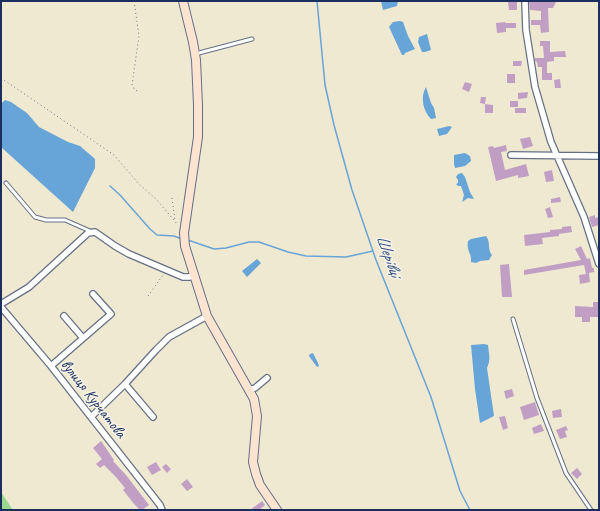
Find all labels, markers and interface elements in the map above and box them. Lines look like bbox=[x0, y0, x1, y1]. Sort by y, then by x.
water label: Шерівці bbox=[371, 232, 405, 280]
street label: вулиця Курчатова bbox=[56, 356, 130, 442]

